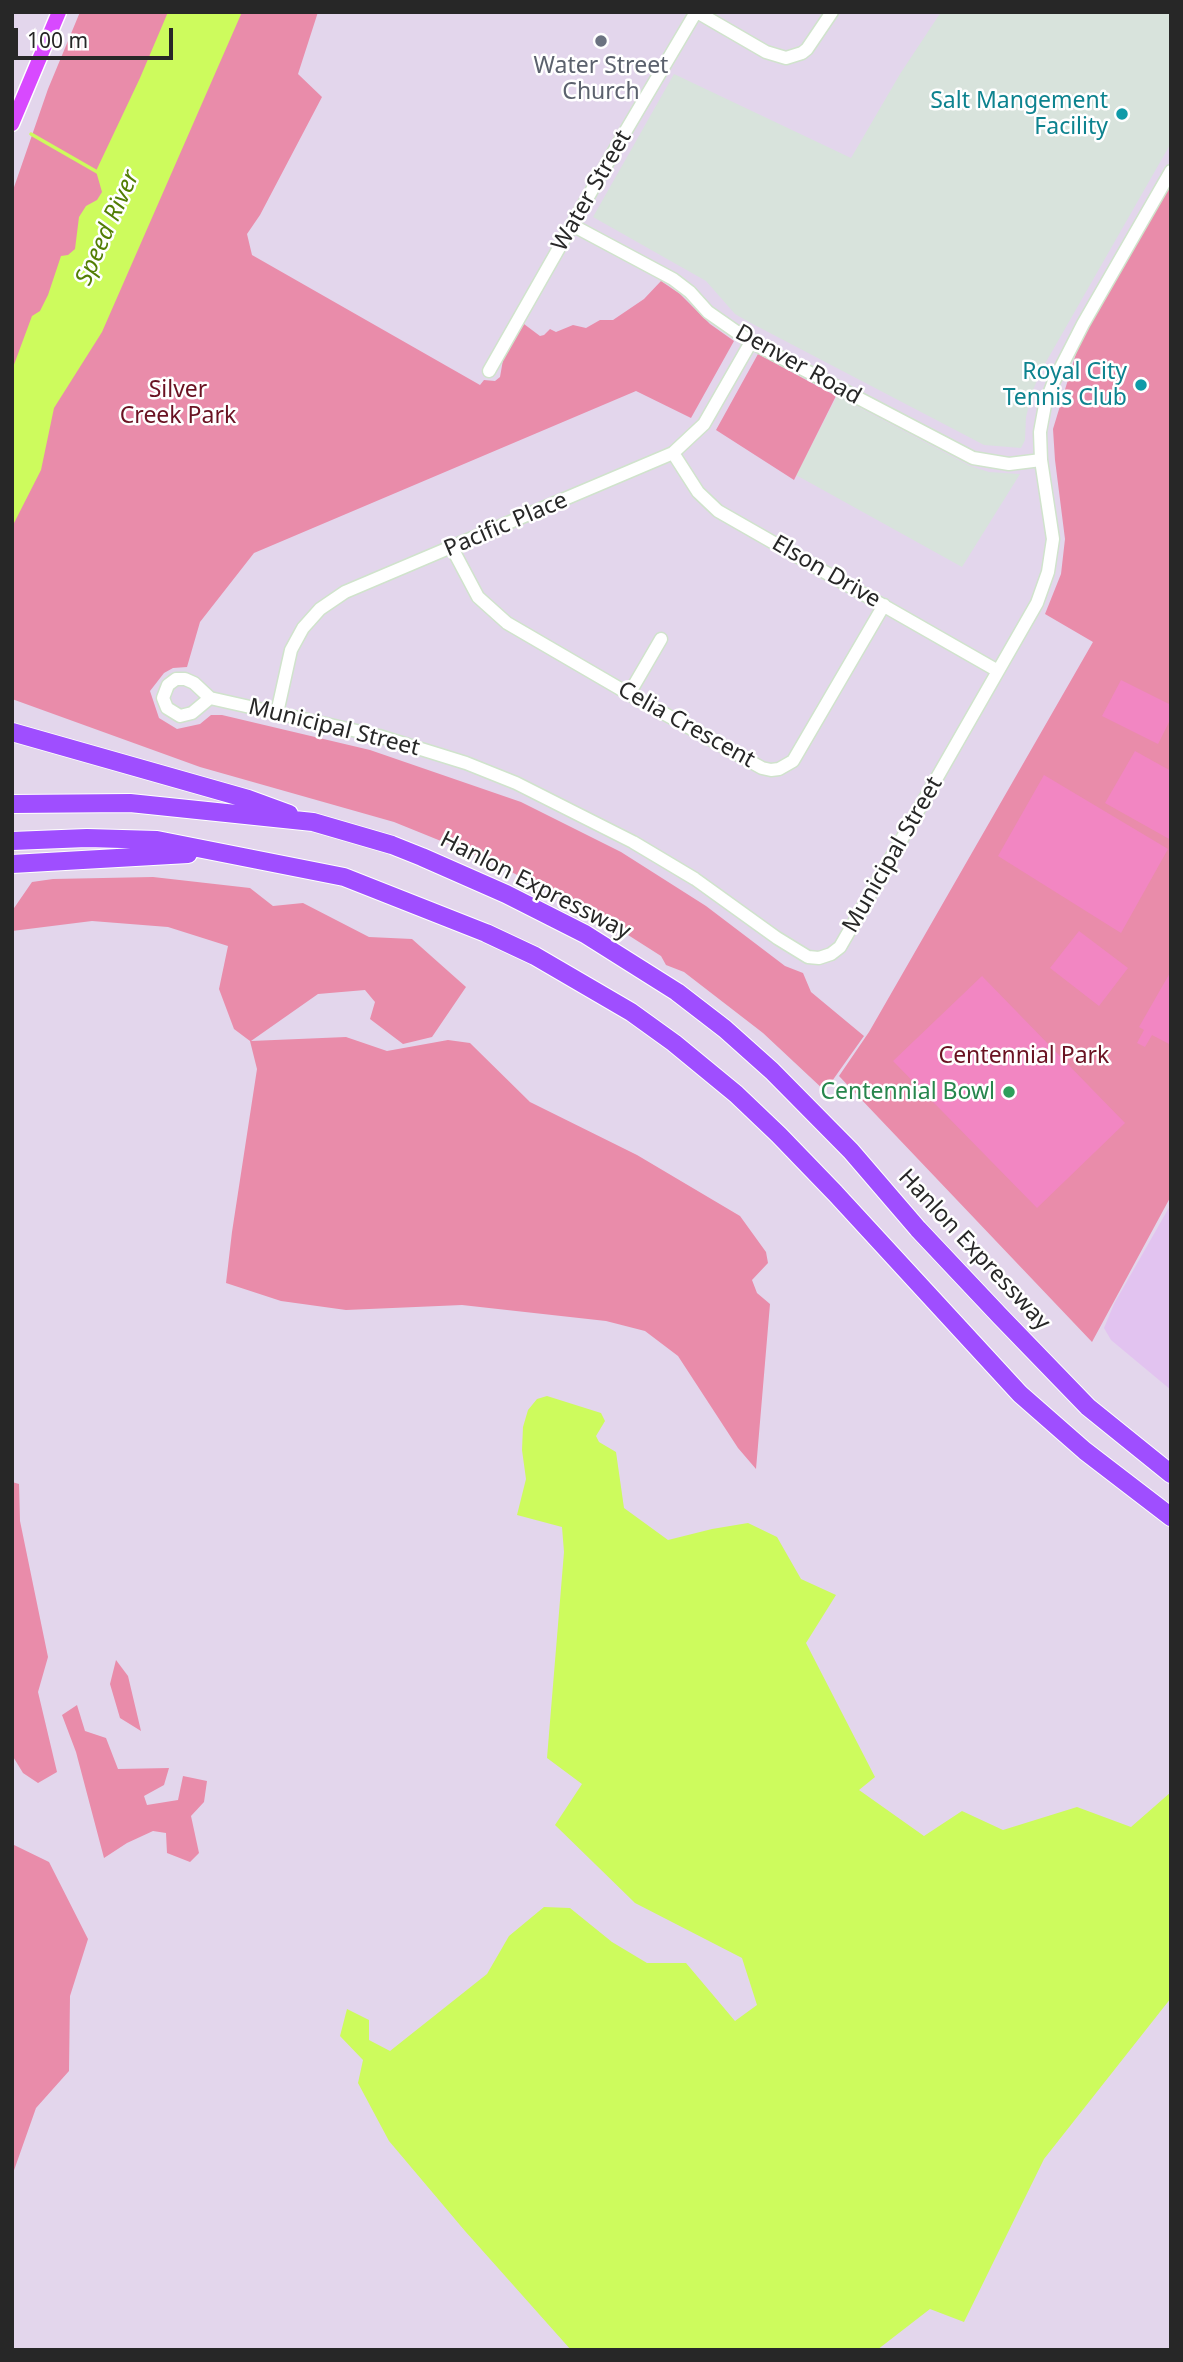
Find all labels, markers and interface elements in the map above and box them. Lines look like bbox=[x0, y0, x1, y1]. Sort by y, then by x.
scale bar bbox=[18, 14, 177, 58]
text: 100 m bbox=[27, 26, 88, 54]
marker: Water Street Church bbox=[593, 33, 609, 49]
place label: Water Street Church bbox=[534, 52, 668, 106]
place label: Salt Mangement Facility bbox=[930, 87, 1108, 141]
marker: Salt Mangement Facility bbox=[1114, 106, 1130, 122]
street label: Water Street bbox=[546, 126, 638, 256]
water label: Speed River bbox=[70, 166, 146, 290]
street label: Denver Road bbox=[730, 319, 866, 411]
place label: Royal City Tennis Club bbox=[1003, 358, 1127, 412]
park label: Silver Creek Park bbox=[120, 376, 236, 430]
marker: Royal City Tennis Club bbox=[1133, 377, 1149, 393]
street label: Pacific Place bbox=[440, 487, 572, 563]
street label: Elson Drive bbox=[767, 530, 885, 614]
street label: Celia Crescent bbox=[613, 676, 759, 774]
street label: Municipal Street bbox=[246, 693, 422, 763]
street label: Municipal Street bbox=[837, 772, 949, 938]
street label: Hanlon Expressway bbox=[435, 826, 635, 946]
park label: Centennial Park bbox=[939, 1042, 1109, 1070]
place label: Centennial Bowl bbox=[820, 1078, 995, 1106]
marker: Centennial Bowl bbox=[1001, 1084, 1017, 1100]
street label: Hanlon Expressway bbox=[892, 1164, 1056, 1336]

